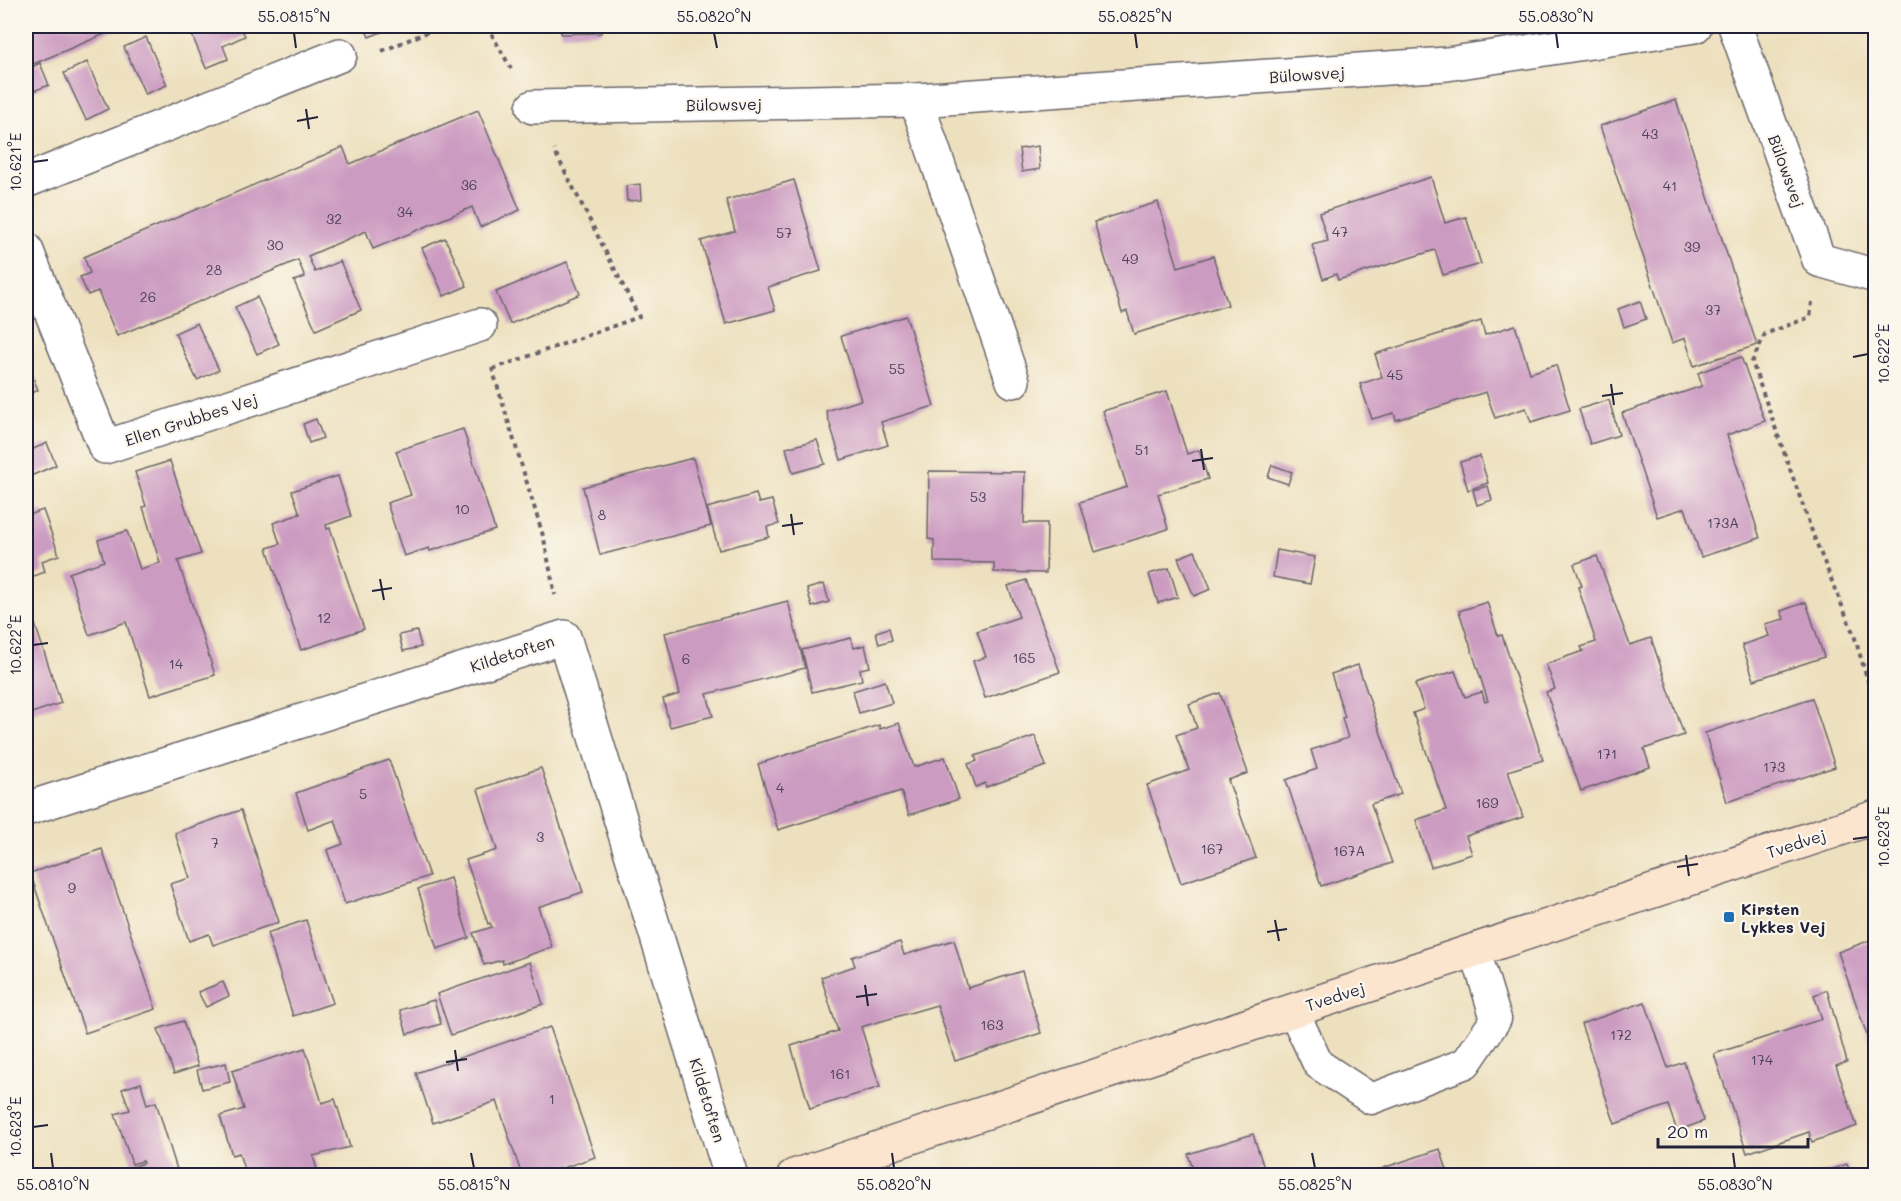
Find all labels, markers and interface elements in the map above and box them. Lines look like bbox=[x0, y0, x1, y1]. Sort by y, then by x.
text: 55.0815°N bbox=[258, 6, 330, 26]
text: 55.0820°N bbox=[677, 6, 751, 26]
text: 55.0825°N bbox=[1098, 6, 1172, 26]
text: 55.0830°N bbox=[1518, 6, 1594, 26]
street label: Bülowsvej bbox=[1268, 61, 1346, 87]
street label: Bülowsvej bbox=[686, 93, 762, 115]
house number: 43 bbox=[1642, 124, 1658, 143]
text: 10.621°E bbox=[5, 132, 25, 191]
street label: Bülowsvej bbox=[1764, 132, 1810, 210]
house number: 36 bbox=[461, 175, 477, 194]
house number: 41 bbox=[1663, 176, 1677, 195]
house number: 34 bbox=[397, 202, 414, 221]
house number: 32 bbox=[326, 209, 342, 228]
house number: 47 bbox=[1332, 222, 1348, 241]
house number: 57 bbox=[776, 223, 792, 242]
house number: 30 bbox=[267, 235, 284, 254]
house number: 39 bbox=[1684, 237, 1700, 256]
house number: 49 bbox=[1122, 249, 1138, 268]
house number: 28 bbox=[206, 260, 222, 279]
house number: 26 bbox=[140, 287, 156, 306]
house number: 37 bbox=[1705, 300, 1721, 319]
text: 10.622°E bbox=[1873, 323, 1893, 384]
house number: 55 bbox=[889, 359, 905, 378]
house number: 45 bbox=[1387, 365, 1403, 384]
street label: Ellen Grubbes Vej bbox=[122, 388, 260, 450]
house number: 51 bbox=[1135, 440, 1149, 459]
house number: 53 bbox=[970, 487, 986, 506]
house number: 10 bbox=[455, 499, 470, 518]
house number: 8 bbox=[598, 505, 606, 524]
house number: 173A bbox=[1707, 513, 1739, 532]
house number: 12 bbox=[317, 608, 331, 627]
text: 10.622°E bbox=[5, 614, 25, 675]
street label: Kildetoften bbox=[467, 630, 557, 676]
house number: 165 bbox=[1013, 648, 1035, 667]
house number: 6 bbox=[682, 649, 690, 668]
house number: 14 bbox=[169, 654, 184, 673]
house number: 171 bbox=[1597, 744, 1617, 763]
house number: 173 bbox=[1763, 757, 1785, 776]
house number: 4 bbox=[776, 778, 785, 797]
house number: 5 bbox=[359, 784, 367, 803]
house number: 169 bbox=[1476, 793, 1499, 812]
text: 10.623°E bbox=[1873, 806, 1893, 867]
street label: Tvedvej bbox=[1764, 824, 1828, 862]
house number: 3 bbox=[536, 827, 544, 846]
house number: 7 bbox=[211, 833, 219, 852]
house number: 167 bbox=[1201, 839, 1223, 858]
house number: 167A bbox=[1333, 841, 1365, 860]
house number: 9 bbox=[68, 878, 76, 897]
place label: Kirsten Lykkes Vej bbox=[1741, 898, 1826, 937]
marker: Kirsten Lykkes Vej bbox=[1722, 910, 1736, 924]
street label: Tvedvej bbox=[1303, 977, 1367, 1015]
house number: 163 bbox=[981, 1015, 1003, 1034]
house number: 172 bbox=[1610, 1025, 1632, 1044]
house number: 174 bbox=[1751, 1050, 1774, 1069]
street label: Kildetoften bbox=[685, 1055, 731, 1145]
house number: 161 bbox=[830, 1064, 850, 1083]
house number: 1 bbox=[549, 1089, 555, 1108]
text: 10.623°E bbox=[5, 1096, 25, 1157]
scale bar bbox=[1658, 1111, 1808, 1149]
text: 20 m bbox=[1667, 1119, 1708, 1143]
text: 55.0810°N bbox=[16, 1174, 90, 1194]
text: 55.0815°N bbox=[438, 1174, 510, 1194]
text: 55.0820°N bbox=[857, 1174, 931, 1194]
text: 55.0825°N bbox=[1278, 1174, 1352, 1194]
text: 55.0830°N bbox=[1697, 1174, 1773, 1194]

